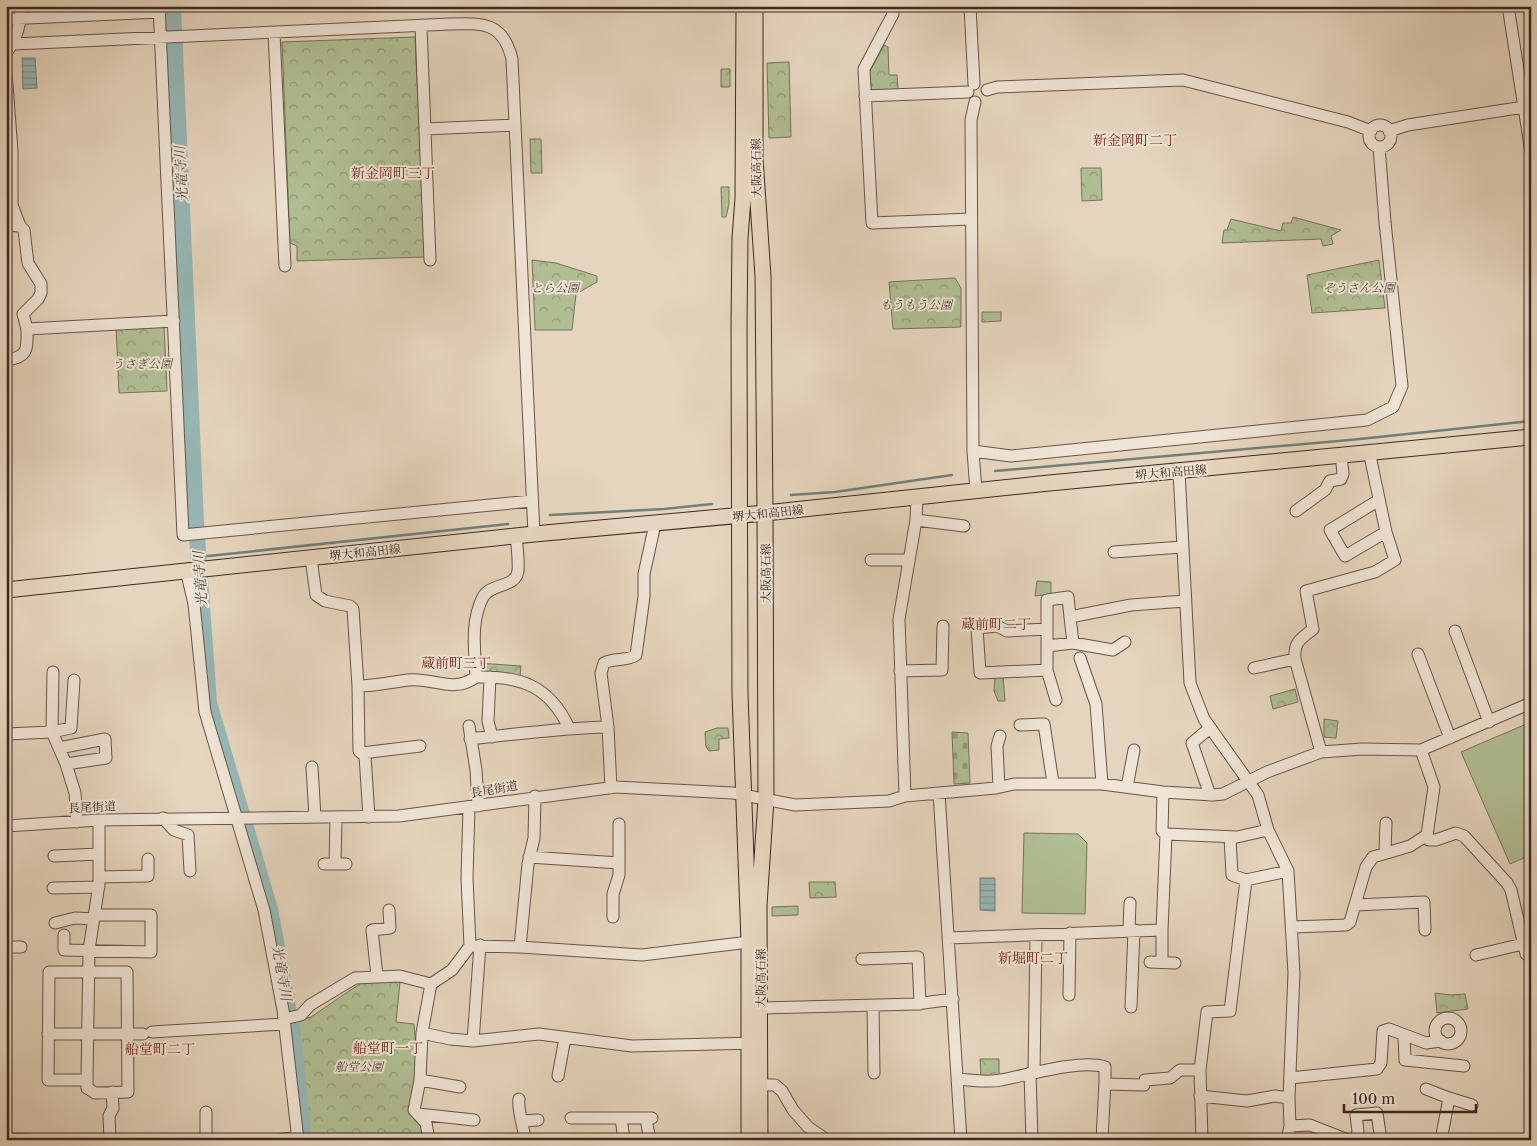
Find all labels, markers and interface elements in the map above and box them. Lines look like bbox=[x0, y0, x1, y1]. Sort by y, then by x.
district label: 新金岡町二丁 bbox=[1093, 131, 1177, 149]
street label: 大阪高石線 bbox=[748, 138, 764, 198]
water label: 光竜寺川 bbox=[170, 144, 191, 202]
district label: 新金岡町三丁 bbox=[351, 164, 435, 182]
park label: とら公園 bbox=[531, 280, 581, 295]
park label: ぞうさん公園 bbox=[1323, 280, 1397, 295]
park label: もうもう公園 bbox=[880, 297, 954, 312]
park label: うさぎ公園 bbox=[112, 356, 174, 371]
street label: 堺大和高田線 bbox=[1134, 461, 1208, 483]
street label: 堺大和高田線 bbox=[731, 502, 805, 524]
street label: 堺大和高田線 bbox=[328, 541, 402, 563]
street label: 大阪高石線 bbox=[758, 543, 773, 603]
water label: 光竜寺川 bbox=[189, 548, 211, 608]
district label: 蔵前町二丁 bbox=[961, 615, 1031, 633]
district label: 蔵前町三丁 bbox=[421, 654, 491, 672]
street label: 長尾街道 bbox=[469, 777, 519, 801]
street label: 長尾街道 bbox=[68, 798, 116, 816]
water label: 光竜寺川 bbox=[268, 944, 296, 1004]
street label: 大阪高石線 bbox=[753, 948, 768, 1008]
district label: 新堀町二丁 bbox=[998, 949, 1068, 967]
district label: 船堂町一丁 bbox=[353, 1039, 423, 1057]
district label: 船堂町二丁 bbox=[125, 1040, 195, 1058]
park label: 船堂公園 bbox=[335, 1059, 385, 1074]
scale bar bbox=[1344, 1081, 1477, 1113]
text: 100 m bbox=[1352, 1089, 1395, 1108]

